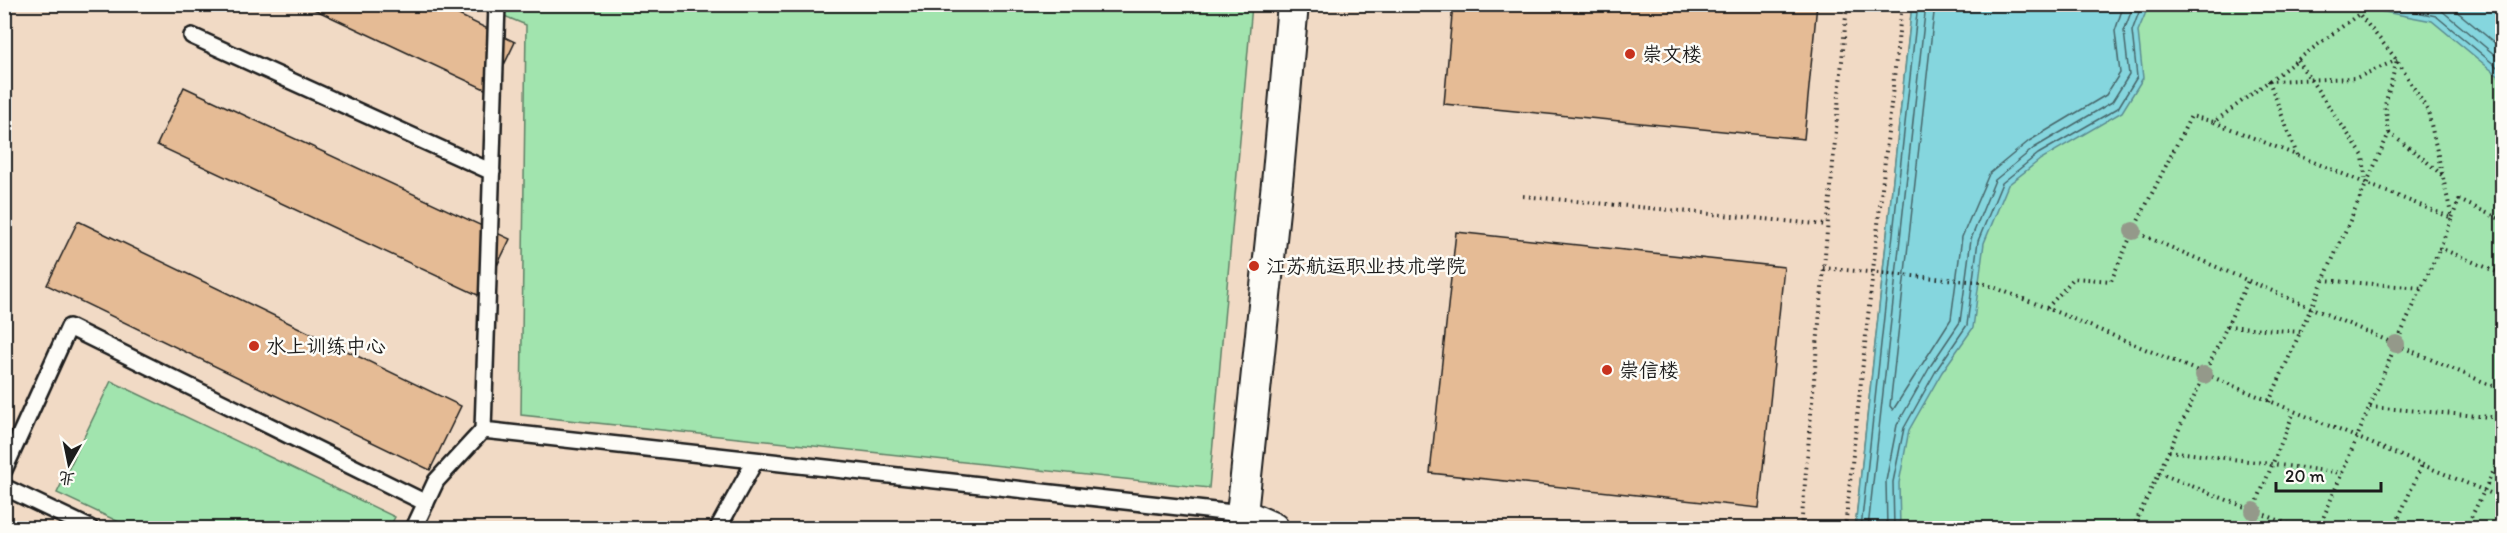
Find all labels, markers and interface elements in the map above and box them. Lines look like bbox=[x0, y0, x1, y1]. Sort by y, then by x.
place label: 崇文楼 bbox=[1642, 42, 1702, 66]
marker: 崇文楼 bbox=[1623, 47, 1637, 61]
place label: 江苏航运职业技术学院 bbox=[1266, 254, 1466, 278]
marker: 江苏航运职业技术学院 bbox=[1247, 259, 1261, 273]
place label: 水上训练中心 bbox=[266, 334, 386, 358]
marker: 水上训练中心 bbox=[247, 339, 261, 353]
place label: 崇信楼 bbox=[1619, 358, 1679, 382]
marker: 崇信楼 bbox=[1600, 363, 1614, 377]
north arrow bbox=[39, 434, 99, 494]
scale bar bbox=[2276, 455, 2381, 493]
text: 20 m bbox=[2285, 465, 2325, 487]
text: 北 bbox=[57, 468, 76, 489]

